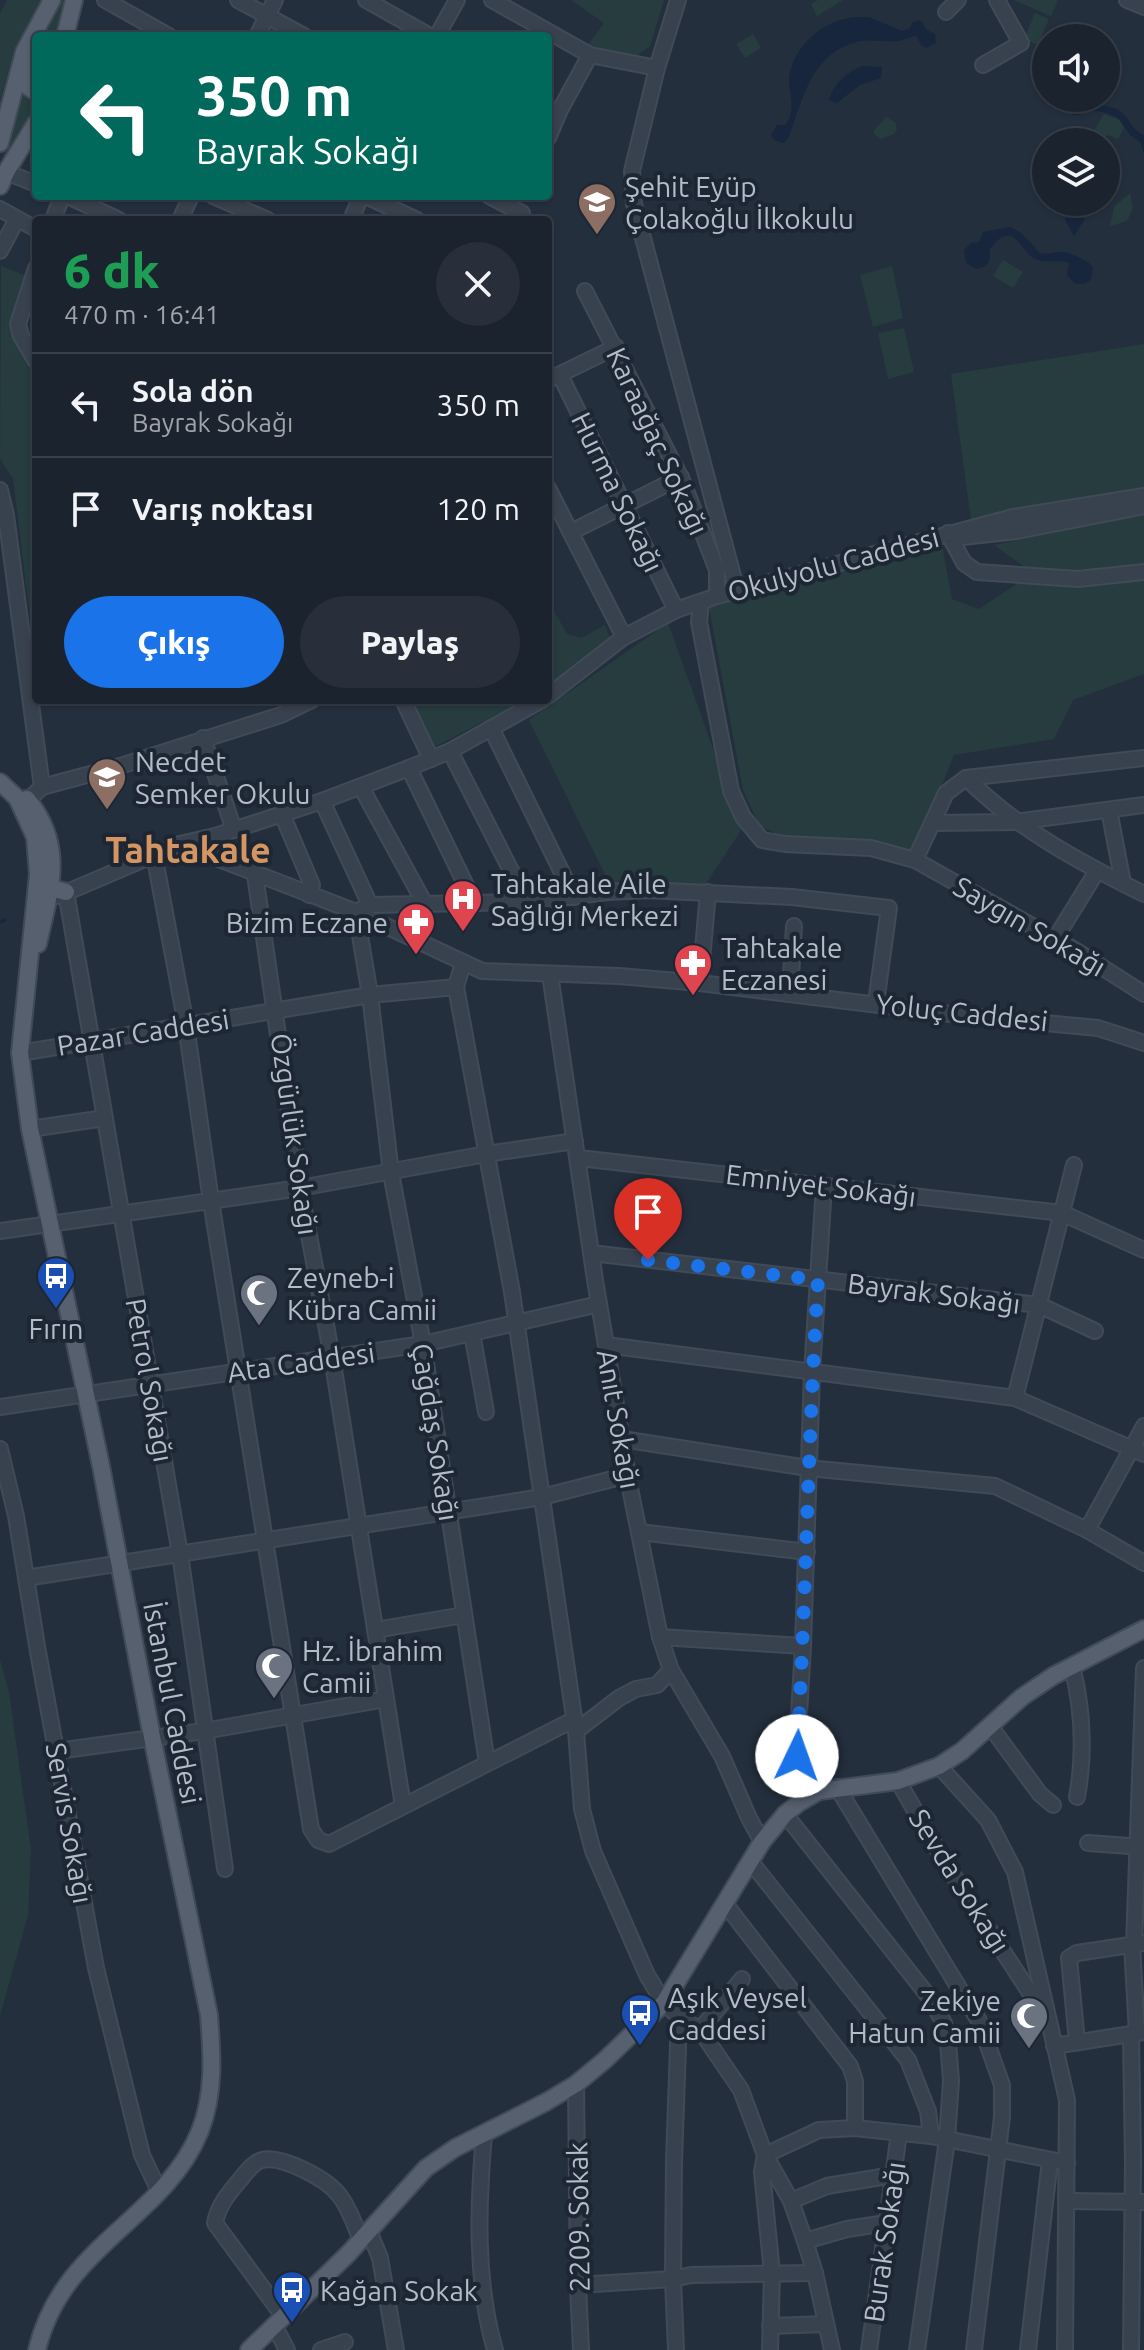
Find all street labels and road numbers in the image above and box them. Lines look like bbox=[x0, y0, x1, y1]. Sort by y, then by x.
street label: Karaağaç Sokağı bbox=[601, 342, 715, 540]
street label: Hurma Sokağı bbox=[566, 407, 670, 577]
street label: Okulyolu Caddesi bbox=[724, 521, 942, 607]
street label: Saygın Sokağı bbox=[949, 870, 1111, 982]
street label: Yoluç Caddesi bbox=[874, 988, 1050, 1036]
street label: Pazar Caddesi bbox=[55, 1003, 231, 1061]
street label: Özgürlük Sokağı bbox=[266, 1031, 324, 1237]
street label: Emniyet Sokağı bbox=[724, 1158, 918, 1212]
street label: Bayrak Sokağı bbox=[846, 1267, 1022, 1319]
street label: Petrol Sokağı bbox=[120, 1296, 180, 1464]
street label: Ata Caddesi bbox=[225, 1336, 377, 1388]
street label: Çağdaş Sokağı bbox=[407, 1341, 465, 1523]
street label: Anıt Sokağı bbox=[592, 1347, 646, 1491]
street label: İstanbul Caddesi bbox=[138, 1599, 208, 1807]
street label: Servis Sokağı bbox=[41, 1740, 99, 1906]
street label: Sevda Sokağı bbox=[904, 1804, 1016, 1958]
street label: 2209. Sokak bbox=[561, 2142, 595, 2292]
street label: Burak Sokağı bbox=[857, 2160, 911, 2324]

